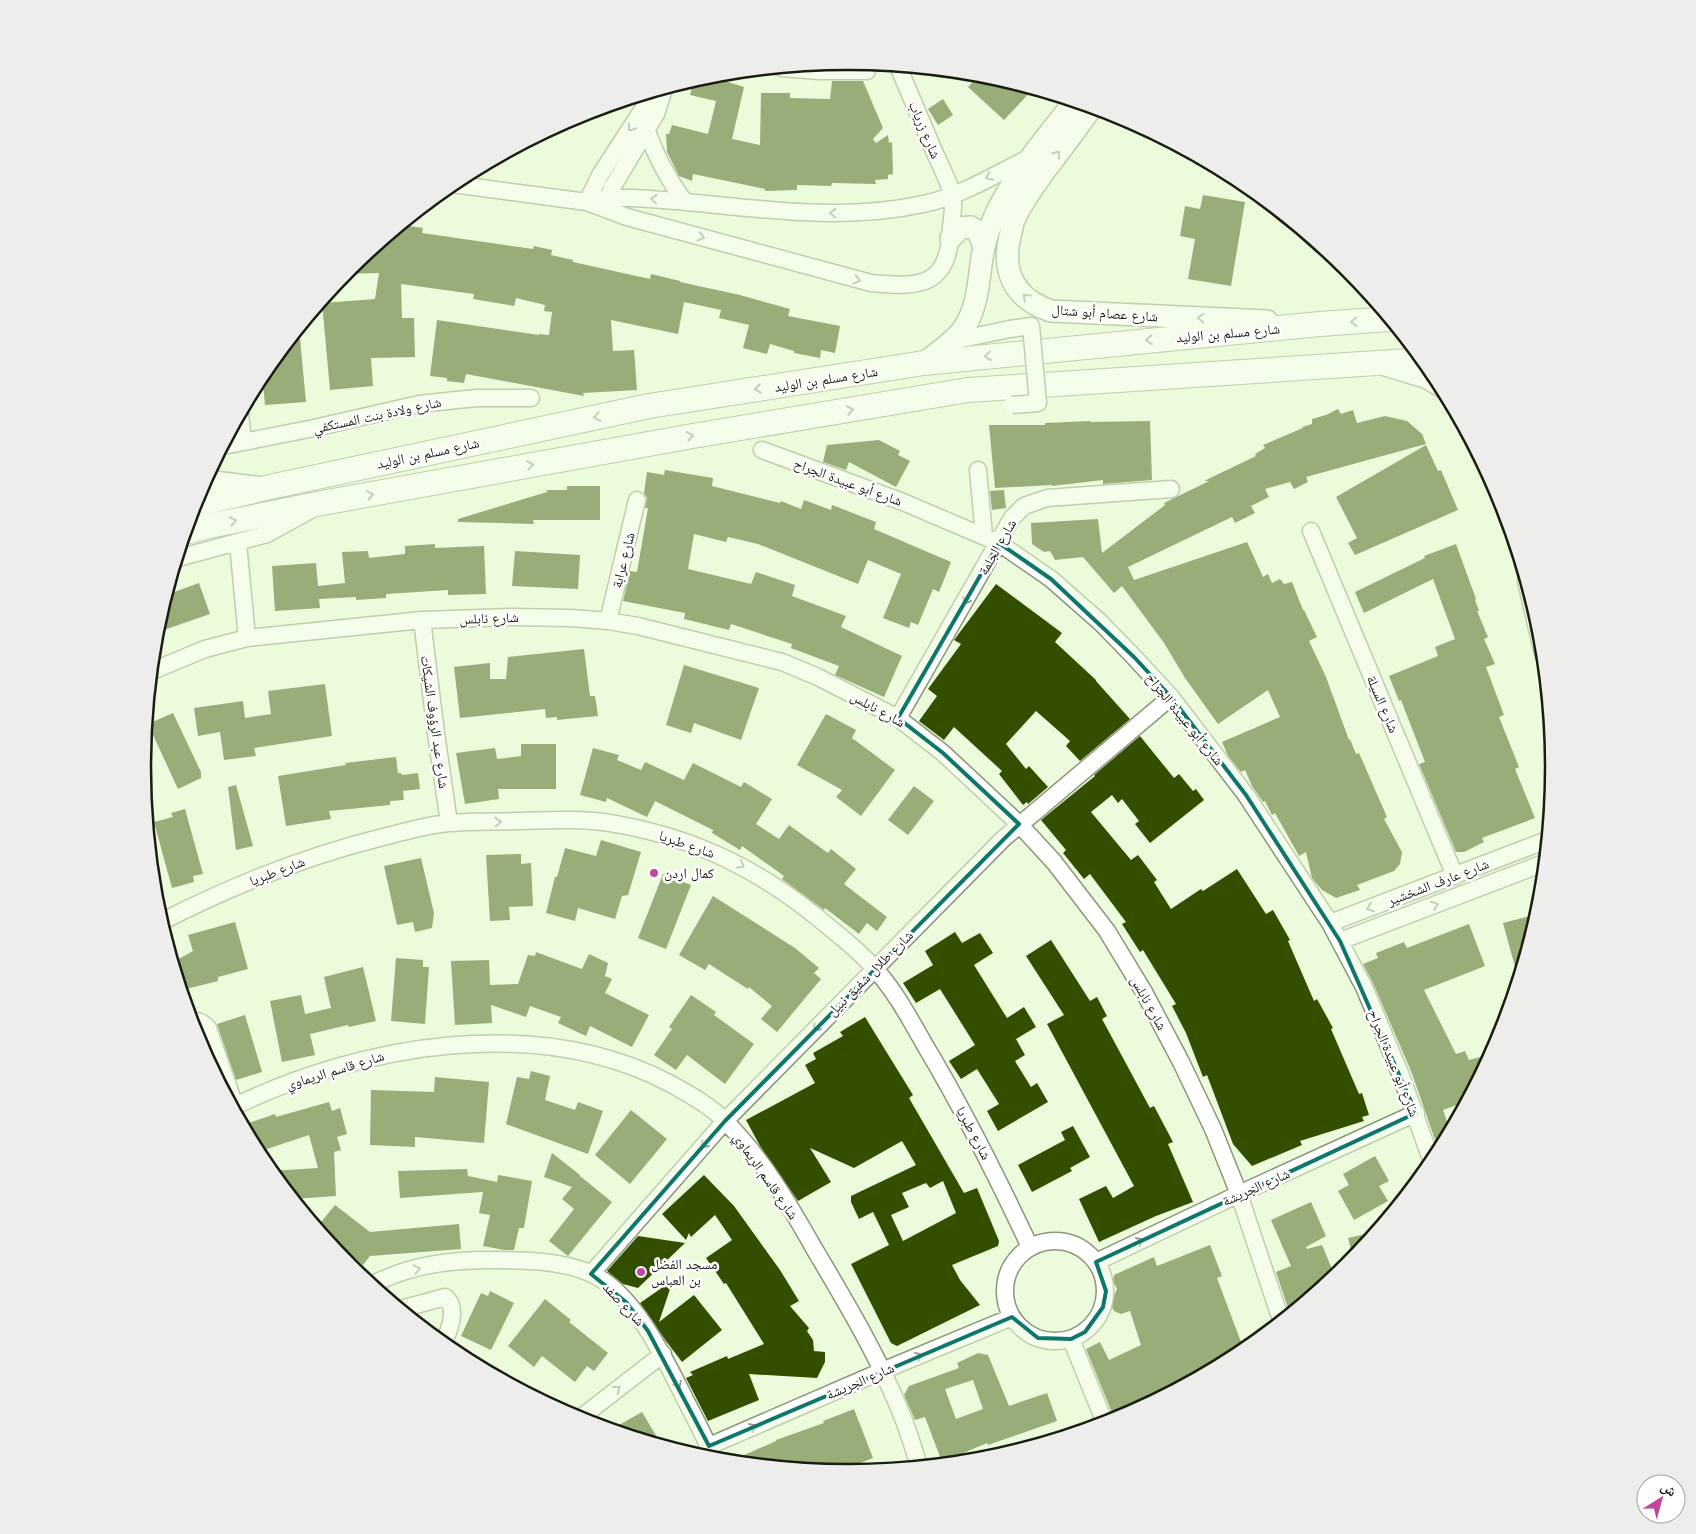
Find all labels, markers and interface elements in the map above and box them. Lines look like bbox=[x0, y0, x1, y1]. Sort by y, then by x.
street label: شارع زرياب bbox=[904, 99, 944, 162]
one-way arrow bbox=[627, 122, 637, 131]
one-way arrow bbox=[1052, 151, 1060, 160]
one-way arrow bbox=[985, 171, 994, 181]
one-way arrow bbox=[649, 194, 657, 205]
one-way arrow bbox=[829, 208, 836, 218]
one-way arrow bbox=[696, 231, 705, 242]
one-way arrow bbox=[853, 274, 861, 284]
one-way arrow bbox=[1022, 294, 1031, 303]
street label: شارع عصام أبو شتال bbox=[1051, 301, 1159, 327]
one-way arrow bbox=[1197, 313, 1205, 324]
one-way arrow bbox=[1350, 316, 1358, 327]
street label: شارع مسلم بن الوليد bbox=[1175, 320, 1281, 348]
one-way arrow bbox=[1145, 334, 1153, 345]
one-way arrow bbox=[983, 351, 991, 362]
street label: شارع مسلم بن الوليد bbox=[773, 363, 879, 397]
one-way arrow bbox=[753, 384, 762, 394]
street label: شارع ولادة بنت المستكفي bbox=[311, 394, 443, 440]
one-way arrow bbox=[846, 405, 854, 415]
one-way arrow bbox=[593, 411, 602, 422]
one-way arrow bbox=[685, 432, 694, 442]
street label: شارع مسلم بن الوليد bbox=[375, 434, 481, 474]
street label: شارع أبو عبيدة الجراح bbox=[791, 455, 904, 511]
one-way arrow bbox=[526, 461, 534, 471]
one-way arrow bbox=[366, 490, 374, 500]
one-way arrow bbox=[228, 516, 237, 527]
street label: شارع الجلمة bbox=[975, 516, 1021, 579]
street label: شارع عرابة bbox=[608, 531, 640, 590]
one-way arrow bbox=[962, 595, 972, 604]
street label: شارع نابلس bbox=[459, 609, 519, 629]
street label: شارع عبد الرؤوف الشيكات bbox=[416, 654, 452, 790]
street label: شارع أبو عبيدة الجراح bbox=[1141, 670, 1227, 770]
street label: شارع السيلة bbox=[1362, 673, 1402, 736]
street label: شارع نابلس bbox=[847, 688, 908, 732]
one-way arrow bbox=[494, 816, 502, 827]
street label: شارع طبريا bbox=[656, 827, 717, 863]
street label: شارع طبريا bbox=[247, 853, 308, 891]
street label: شارع عارف الشخشير bbox=[1384, 855, 1492, 911]
one-way arrow bbox=[735, 859, 744, 869]
place label: كمال اردن bbox=[664, 865, 714, 882]
marker: كمال اردن bbox=[648, 867, 660, 879]
one-way arrow bbox=[1366, 901, 1375, 912]
one-way arrow bbox=[1430, 901, 1439, 912]
street label: شارع طلال شفيق نبيل bbox=[824, 927, 917, 1020]
street label: شارع نابلس bbox=[1126, 973, 1170, 1034]
street label: شارع أبو عبيدة الجراح bbox=[1363, 1007, 1423, 1120]
one-way arrow bbox=[813, 1022, 822, 1031]
street label: شارع قاسم الريماوي bbox=[284, 1047, 387, 1096]
street label: شارع طبريا bbox=[952, 1104, 995, 1163]
street label: شارع قاسم الريماوي bbox=[727, 1130, 802, 1224]
one-way arrow bbox=[701, 1140, 710, 1149]
street label: شارع الجريشة bbox=[1220, 1165, 1293, 1211]
one-way arrow bbox=[1135, 1237, 1144, 1247]
place label: مسجد الفضل بن العباس bbox=[651, 1256, 717, 1289]
one-way arrow bbox=[413, 1264, 422, 1275]
marker: مسجد الفضل بن العباس bbox=[635, 1266, 647, 1278]
street label: شارع صفد bbox=[598, 1279, 648, 1330]
one-way arrow bbox=[914, 1352, 923, 1362]
street label: شارع الجريشة bbox=[824, 1360, 897, 1404]
one-way arrow bbox=[672, 1380, 682, 1389]
one-way arrow bbox=[611, 1386, 620, 1394]
one-way arrow bbox=[748, 1422, 757, 1433]
north arrow bbox=[1636, 1474, 1686, 1524]
text: ش bbox=[1657, 1478, 1680, 1500]

